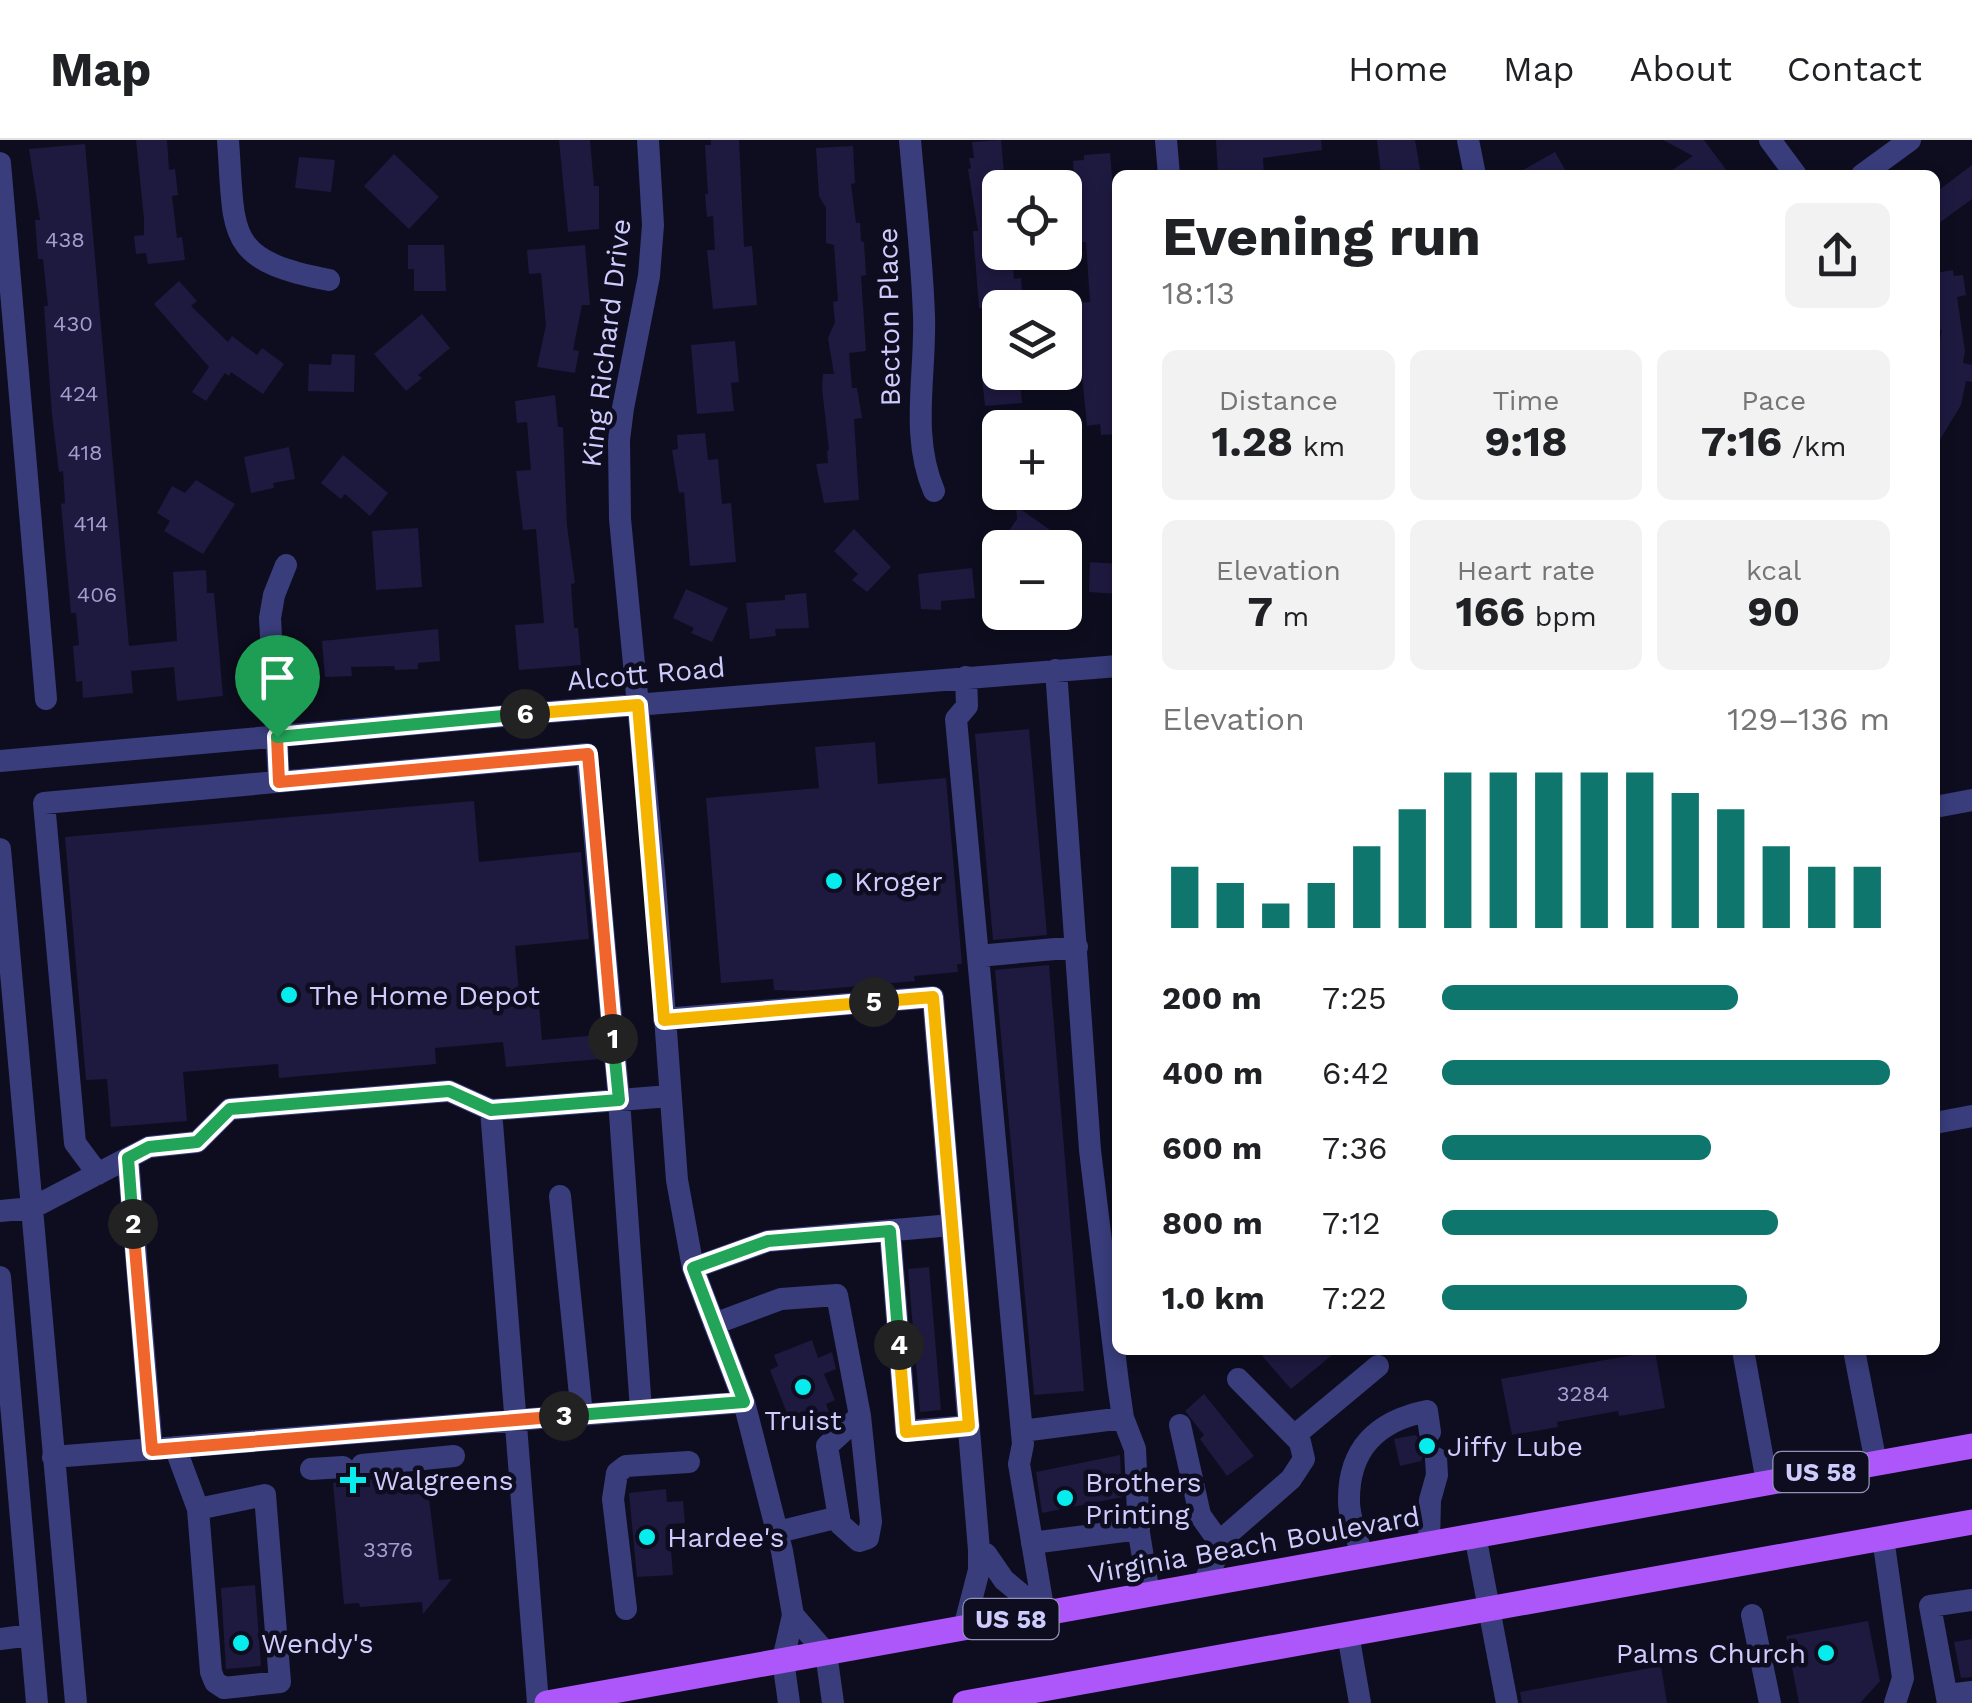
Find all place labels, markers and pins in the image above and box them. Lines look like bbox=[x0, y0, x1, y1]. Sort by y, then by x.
pin bbox=[235, 635, 320, 738]
pin: 6 bbox=[500, 689, 550, 739]
place label: Kroger bbox=[854, 865, 943, 898]
marker: Kroger bbox=[823, 870, 845, 892]
pin: 5 bbox=[849, 977, 899, 1027]
place label: The Home Depot bbox=[309, 979, 540, 1012]
marker: The Home Depot bbox=[278, 984, 300, 1006]
pin: 1 bbox=[588, 1014, 638, 1064]
pin: 2 bbox=[108, 1199, 158, 1249]
pin: 4 bbox=[874, 1320, 924, 1370]
marker: Truist bbox=[792, 1376, 814, 1398]
pin: 3 bbox=[539, 1391, 589, 1441]
place label: Truist bbox=[764, 1404, 842, 1437]
place label: Jiffy Lube bbox=[1447, 1430, 1583, 1463]
marker: Jiffy Lube bbox=[1416, 1435, 1438, 1457]
place label: Walgreens bbox=[373, 1464, 513, 1497]
place label: Brothers Printing bbox=[1085, 1466, 1202, 1531]
marker: Walgreens bbox=[342, 1469, 364, 1491]
marker: Brothers Printing bbox=[1054, 1487, 1076, 1509]
place label: Hardee's bbox=[667, 1521, 785, 1554]
marker: Hardee's bbox=[636, 1526, 658, 1548]
place label: Wendy's bbox=[261, 1627, 373, 1660]
marker: Wendy's bbox=[230, 1632, 252, 1654]
place label: Palms Church bbox=[1616, 1637, 1806, 1670]
marker: Palms Church bbox=[1815, 1642, 1837, 1664]

